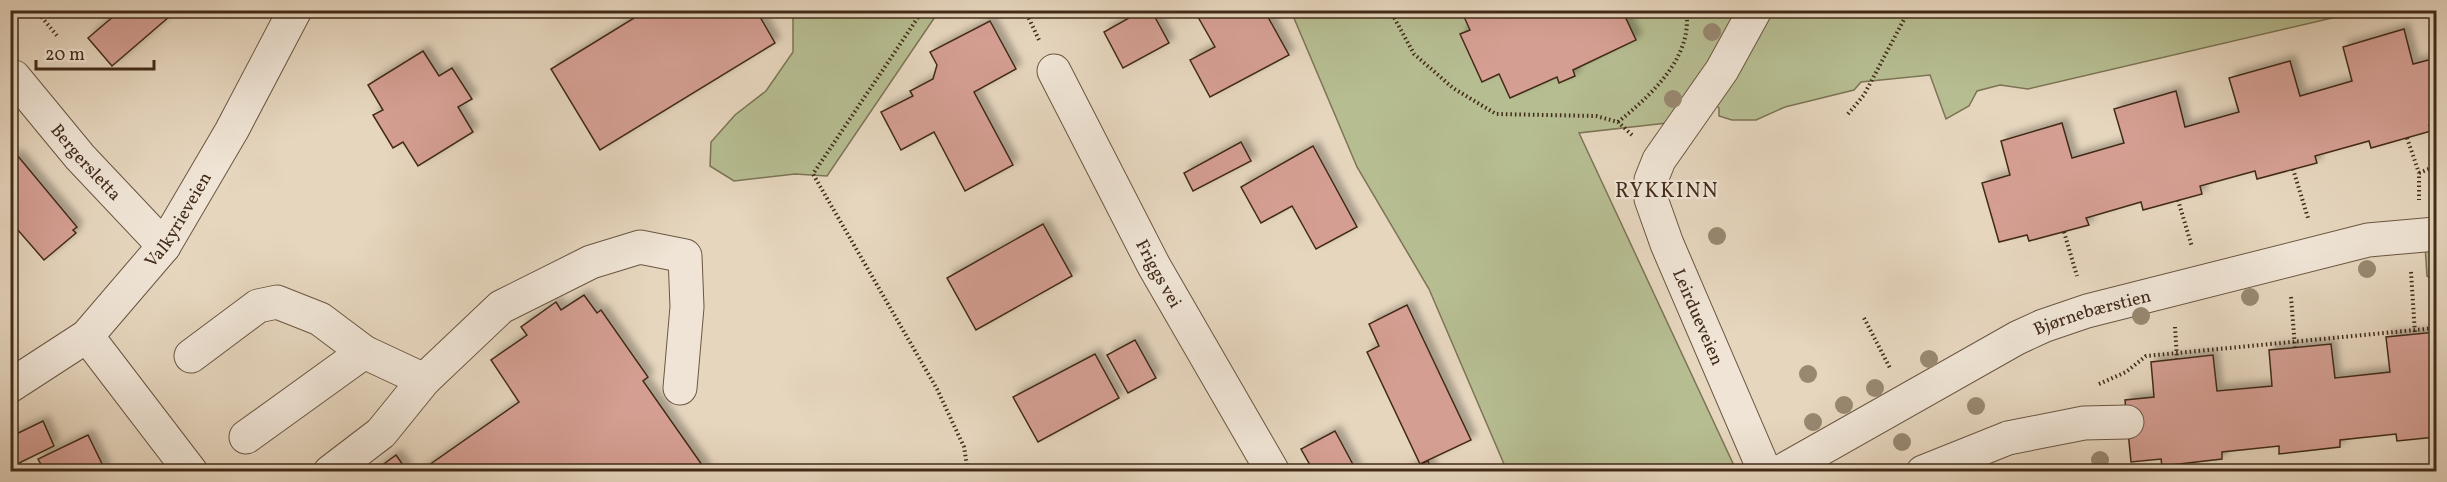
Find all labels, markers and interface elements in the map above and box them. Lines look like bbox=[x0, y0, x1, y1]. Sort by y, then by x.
scale bar bbox=[36, 33, 154, 71]
text: 20 m bbox=[45, 43, 85, 68]
street label: Bergersletta bbox=[44, 119, 126, 207]
street label: Valkyrieveien bbox=[140, 168, 219, 274]
district label: RYKKINN bbox=[1615, 177, 1719, 206]
street label: Friggs vei bbox=[1128, 235, 1187, 313]
street label: Leirdueveien bbox=[1665, 265, 1729, 370]
street label: Bjørnebærstien bbox=[2030, 284, 2154, 343]

